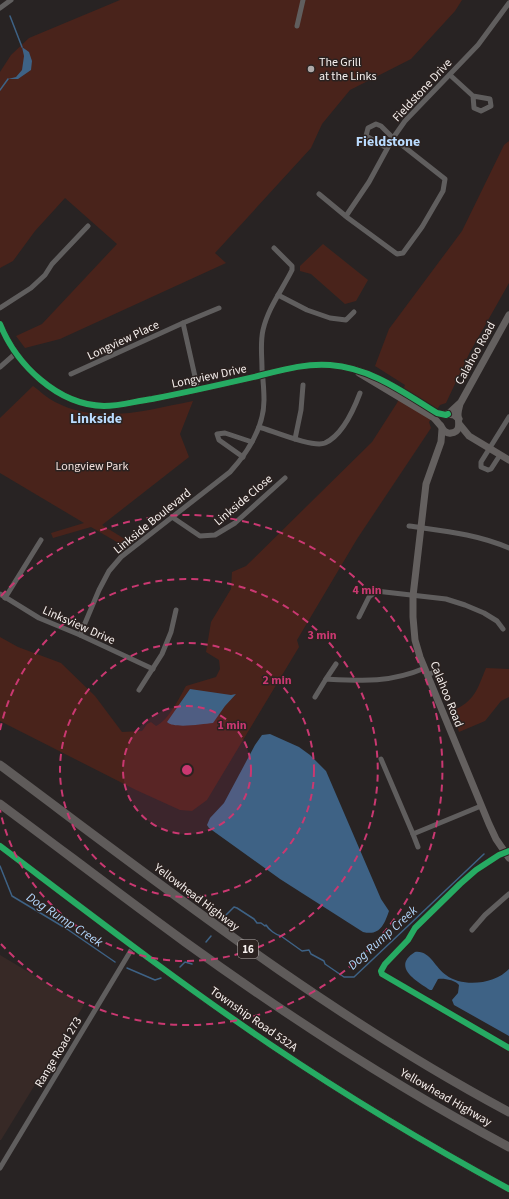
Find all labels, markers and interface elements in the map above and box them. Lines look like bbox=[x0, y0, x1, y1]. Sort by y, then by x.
place label: The Grill at the Links bbox=[319, 54, 377, 85]
street label: Fieldstone Drive bbox=[389, 55, 456, 126]
marker: The Grill at the Links bbox=[306, 64, 316, 74]
district label: Fieldstone bbox=[356, 132, 420, 152]
street label: Longview Place bbox=[85, 316, 162, 365]
street label: Calahoo Road bbox=[451, 319, 500, 388]
street label: Longview Drive bbox=[170, 360, 248, 393]
district label: Linkside bbox=[70, 409, 122, 429]
park label: Longview Park bbox=[56, 458, 128, 475]
street label: Linkside Close bbox=[210, 471, 276, 530]
street label: Linkside Boulevard bbox=[110, 485, 195, 558]
text: 4 min bbox=[352, 582, 382, 599]
street label: Linksview Drive bbox=[40, 602, 118, 649]
text: 3 min bbox=[307, 627, 337, 644]
street label: Calahoo Road bbox=[426, 659, 467, 730]
text: 2 min bbox=[262, 672, 292, 689]
text: 1 min bbox=[217, 717, 247, 734]
centre of rings bbox=[180, 763, 194, 777]
street label: Yellowhead Highway bbox=[150, 859, 243, 936]
water label: Dog Rump Creek bbox=[23, 888, 107, 952]
water label: Dog Rump Creek bbox=[344, 901, 422, 974]
road number: 16 bbox=[238, 940, 258, 958]
street label: Township Road 532A bbox=[206, 983, 301, 1056]
street label: Range Road 273 bbox=[31, 1014, 86, 1091]
street label: Yellowhead Highway bbox=[396, 1064, 495, 1131]

